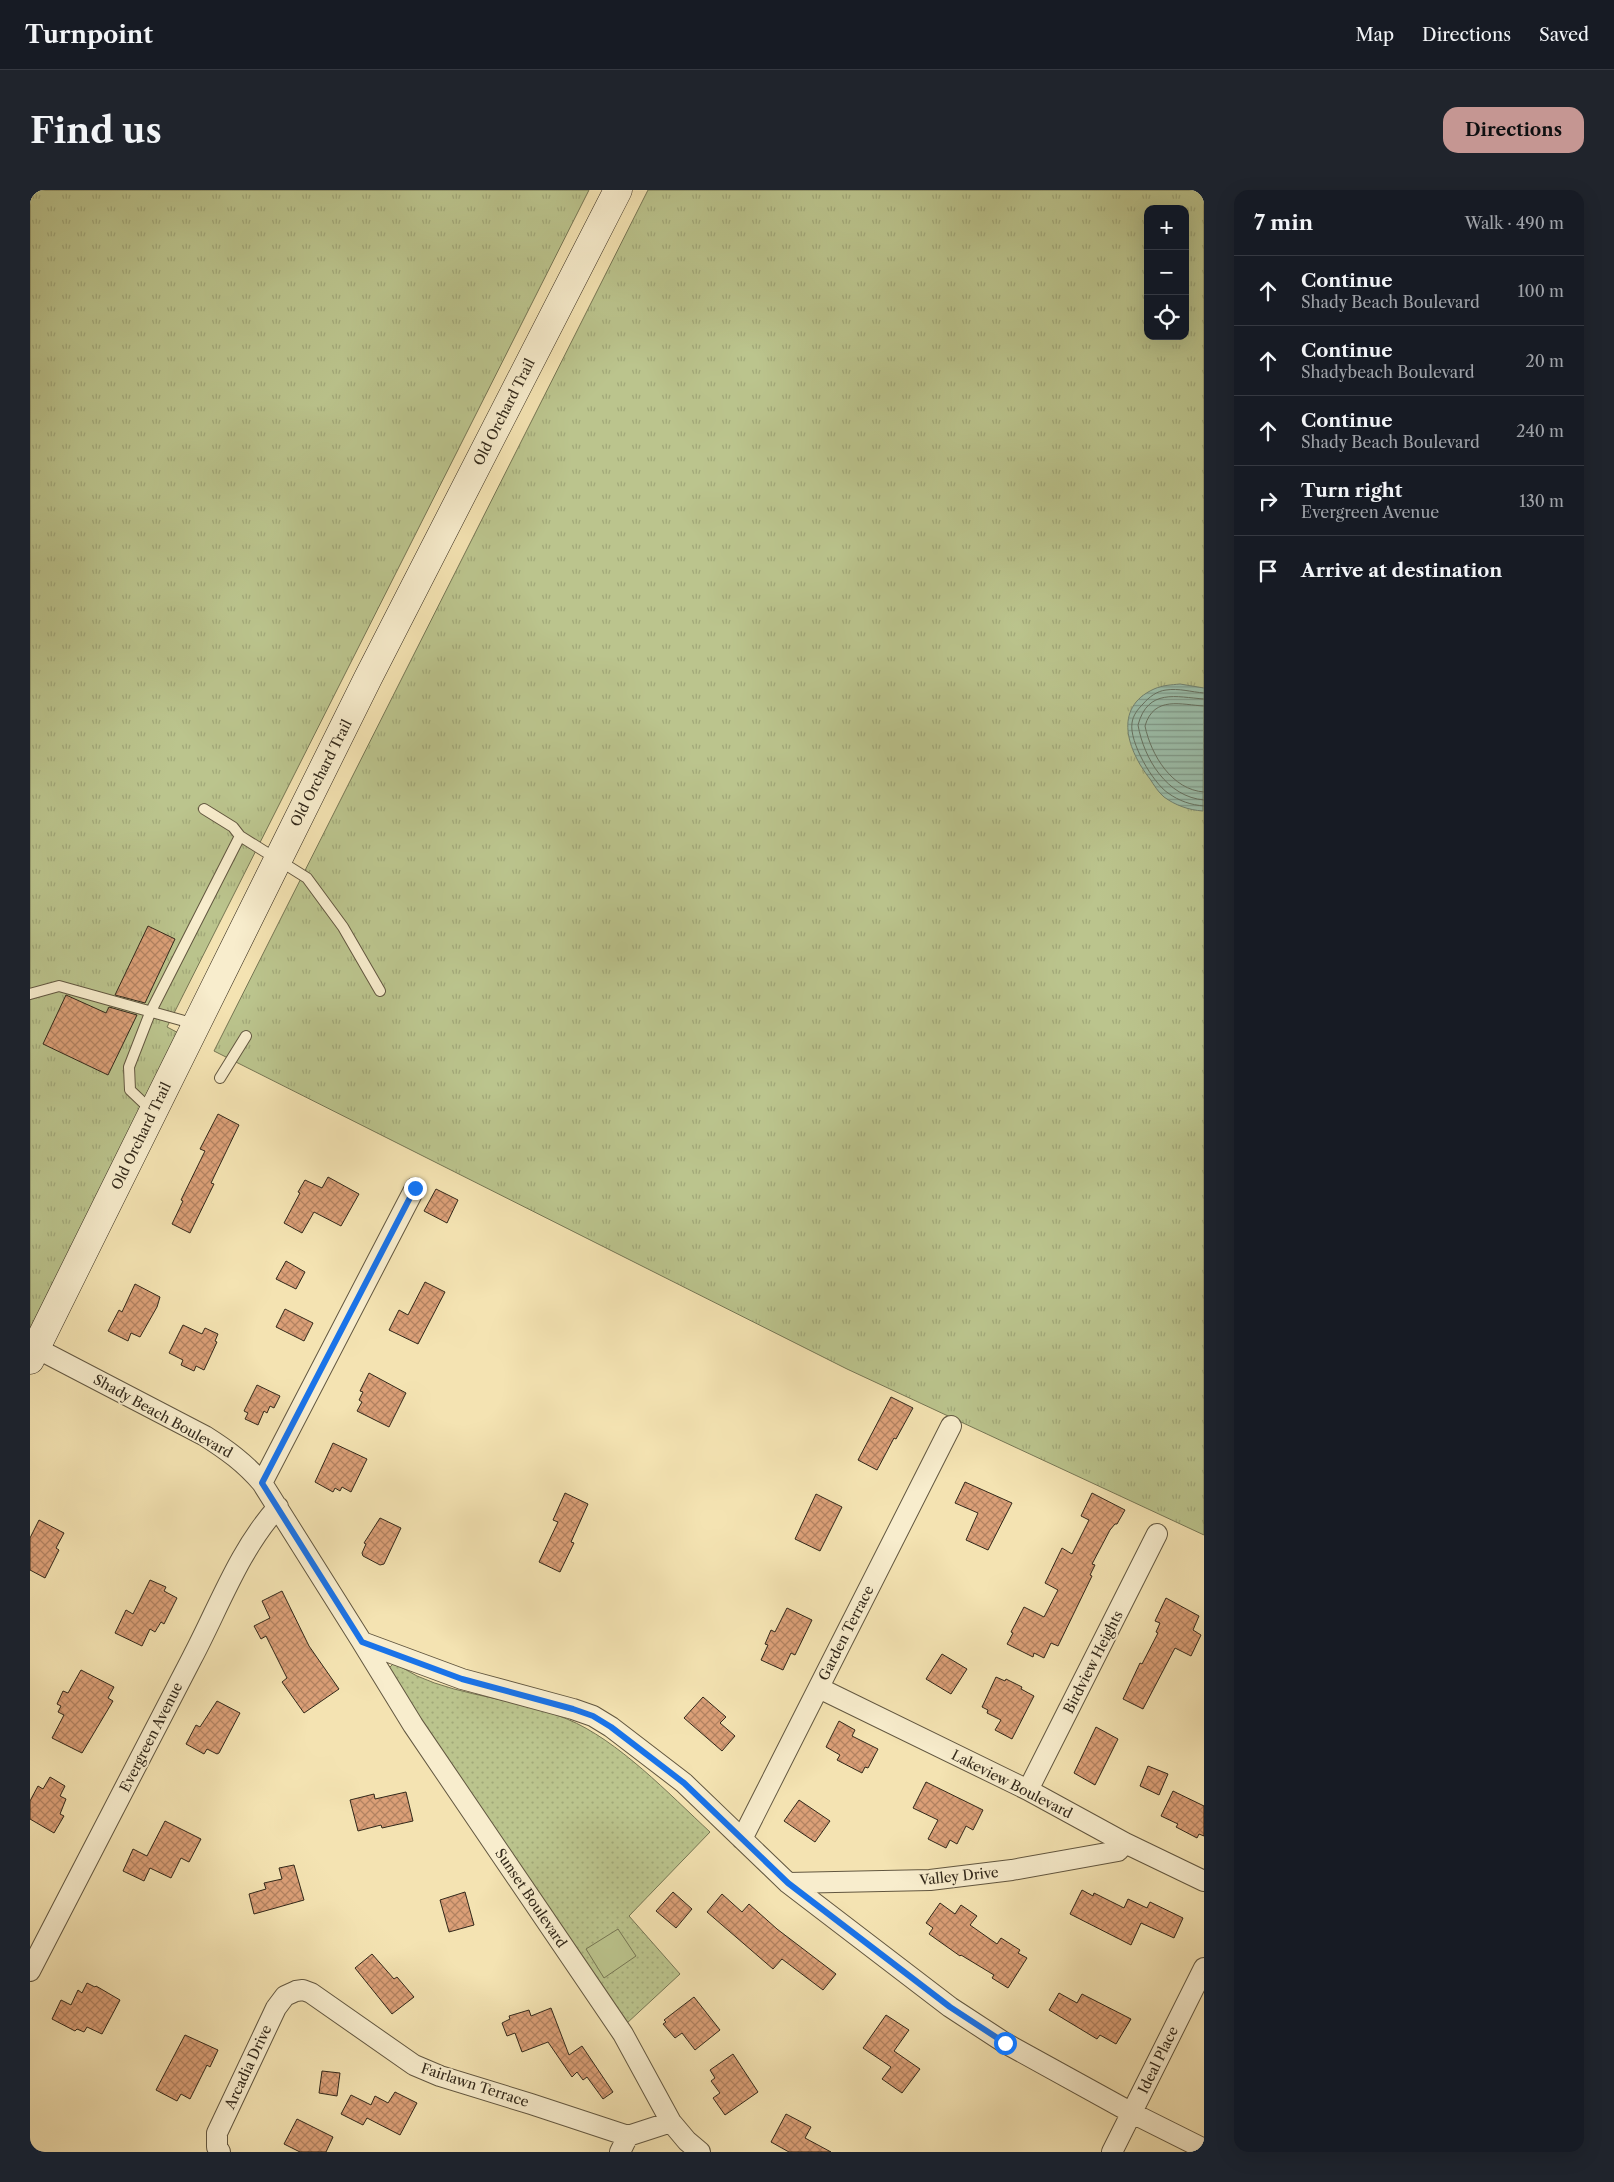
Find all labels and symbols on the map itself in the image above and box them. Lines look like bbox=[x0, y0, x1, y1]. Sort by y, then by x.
street label: Old Orchard Trail bbox=[469, 355, 539, 469]
street label: Old Orchard Trail bbox=[286, 716, 356, 830]
street label: Old Orchard Trail bbox=[107, 1079, 175, 1193]
route end bbox=[404, 1177, 427, 1200]
street label: Shady Beach Boulevard bbox=[90, 1370, 236, 1462]
street label: Garden Terrace bbox=[814, 1582, 878, 1683]
street label: Birdview Heights bbox=[1059, 1607, 1127, 1717]
street label: Evergreen Avenue bbox=[116, 1679, 187, 1795]
street label: Lakeview Boulevard bbox=[948, 1746, 1076, 1823]
street label: Sunset Boulevard bbox=[491, 1845, 571, 1951]
street label: Valley Drive bbox=[918, 1863, 1000, 1889]
street label: Arcadia Drive bbox=[220, 2022, 275, 2113]
street label: Ideal Place bbox=[1134, 2023, 1182, 2097]
route start bbox=[994, 2032, 1017, 2055]
street label: Fairlawn Terrace bbox=[419, 2059, 531, 2111]

